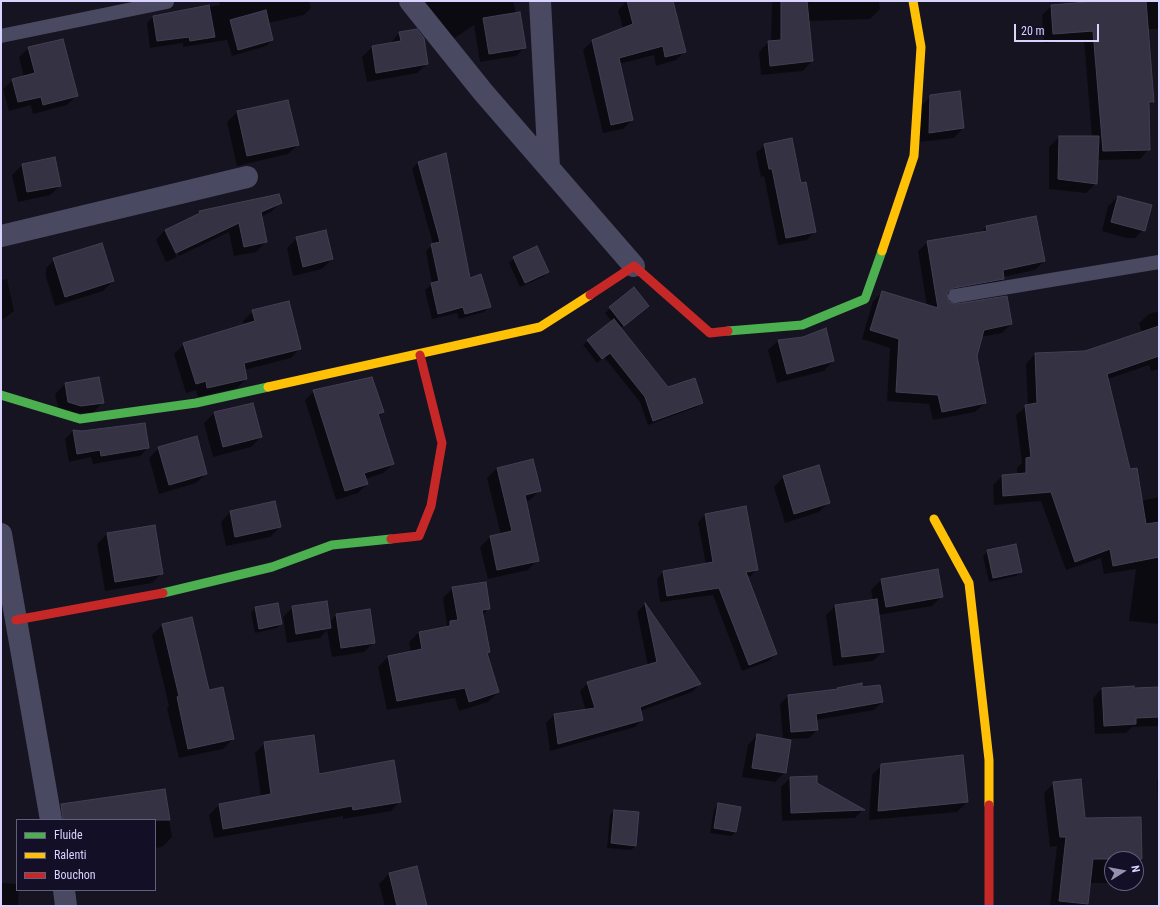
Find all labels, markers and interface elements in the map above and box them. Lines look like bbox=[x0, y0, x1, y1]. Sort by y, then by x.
scale bar bbox=[1016, 16, 1101, 42]
text: 20 m bbox=[1021, 24, 1045, 38]
legend bbox=[16, 819, 156, 891]
text: Fluide bbox=[54, 828, 83, 842]
text: Ralenti bbox=[54, 848, 87, 862]
north arrow bbox=[1104, 851, 1144, 891]
text: N bbox=[1128, 864, 1142, 873]
text: Bouchon bbox=[54, 868, 96, 882]

